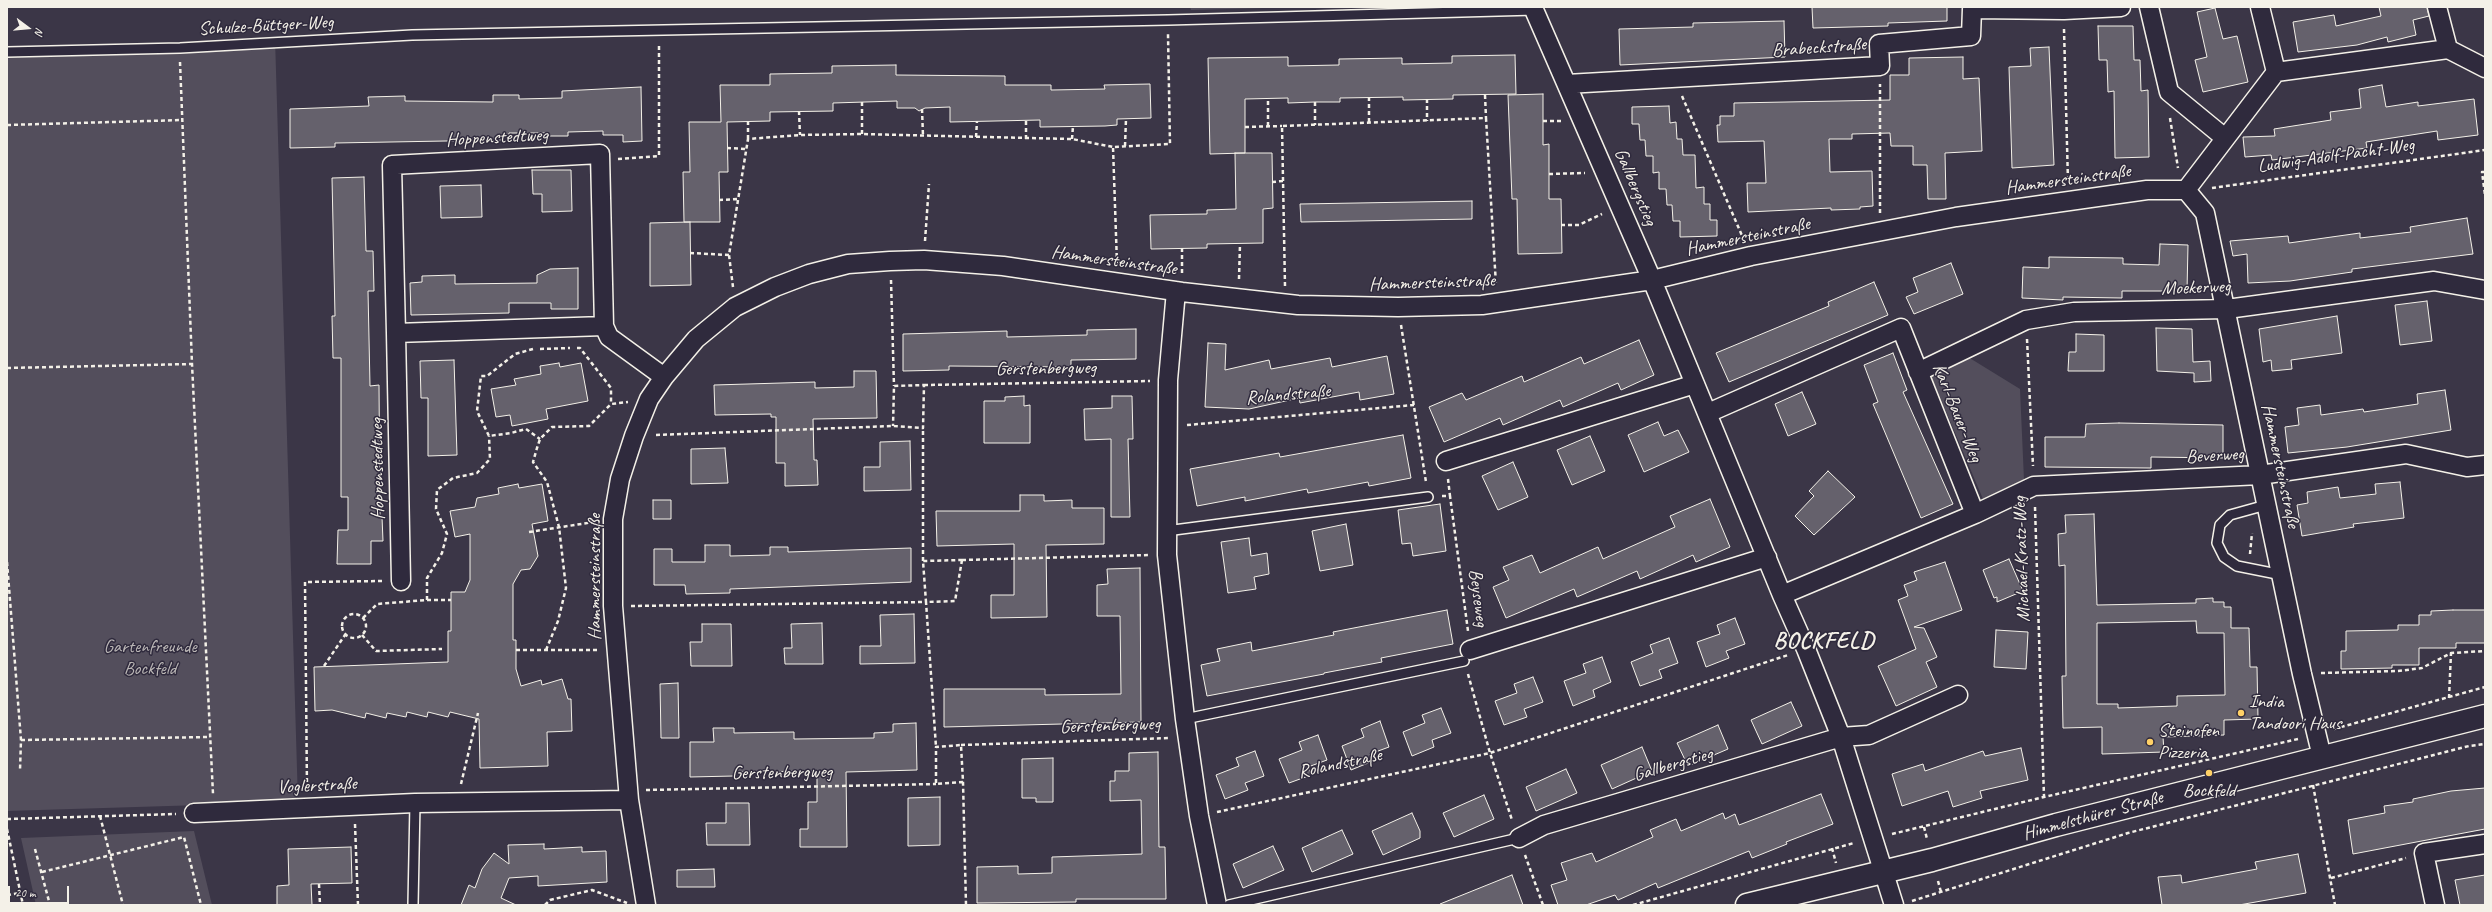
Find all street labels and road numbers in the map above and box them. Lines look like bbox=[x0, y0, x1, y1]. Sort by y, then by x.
street label: Schulze-Büttger-Weg bbox=[198, 11, 334, 41]
street label: Brabeckstraße bbox=[1771, 33, 1867, 63]
street label: Hoppenstedtweg bbox=[446, 124, 548, 152]
street label: Ludwig-Adolf-Pacht-Weg bbox=[2256, 134, 2416, 178]
street label: Gallbergstieg bbox=[1609, 145, 1661, 229]
street label: Hammersteinstraße bbox=[2004, 160, 2132, 200]
street label: Hammersteinstraße bbox=[1684, 213, 1812, 261]
street label: Hammersteinstraße bbox=[1050, 241, 1178, 281]
street label: Hammersteinstraße bbox=[1368, 269, 1496, 297]
street label: Moekerweg bbox=[2161, 275, 2231, 301]
street label: Gerstenbergweg bbox=[996, 357, 1096, 381]
street label: Karl-Bauer-Weg bbox=[1927, 360, 1987, 466]
street label: Rolandstraße bbox=[1245, 380, 1331, 410]
street label: Hammersteinstraße bbox=[2256, 402, 2304, 530]
street label: Hoppenstedtweg bbox=[366, 418, 390, 520]
street label: Beverweg bbox=[2185, 443, 2245, 469]
street label: Michael-Kratz-Weg bbox=[2008, 496, 2036, 622]
street label: Hammersteinstraße bbox=[584, 514, 606, 640]
street label: Beyseweg bbox=[1463, 568, 1493, 628]
street label: Gerstenbergweg bbox=[1059, 713, 1161, 739]
street label: Gallbergstieg bbox=[1631, 743, 1715, 787]
street label: Rolandstraße bbox=[1296, 744, 1384, 784]
street label: Gerstenbergweg bbox=[732, 761, 832, 785]
street label: Voglerstraße bbox=[277, 773, 357, 799]
street label: Himmelsthürer Straße bbox=[2021, 786, 2165, 846]

